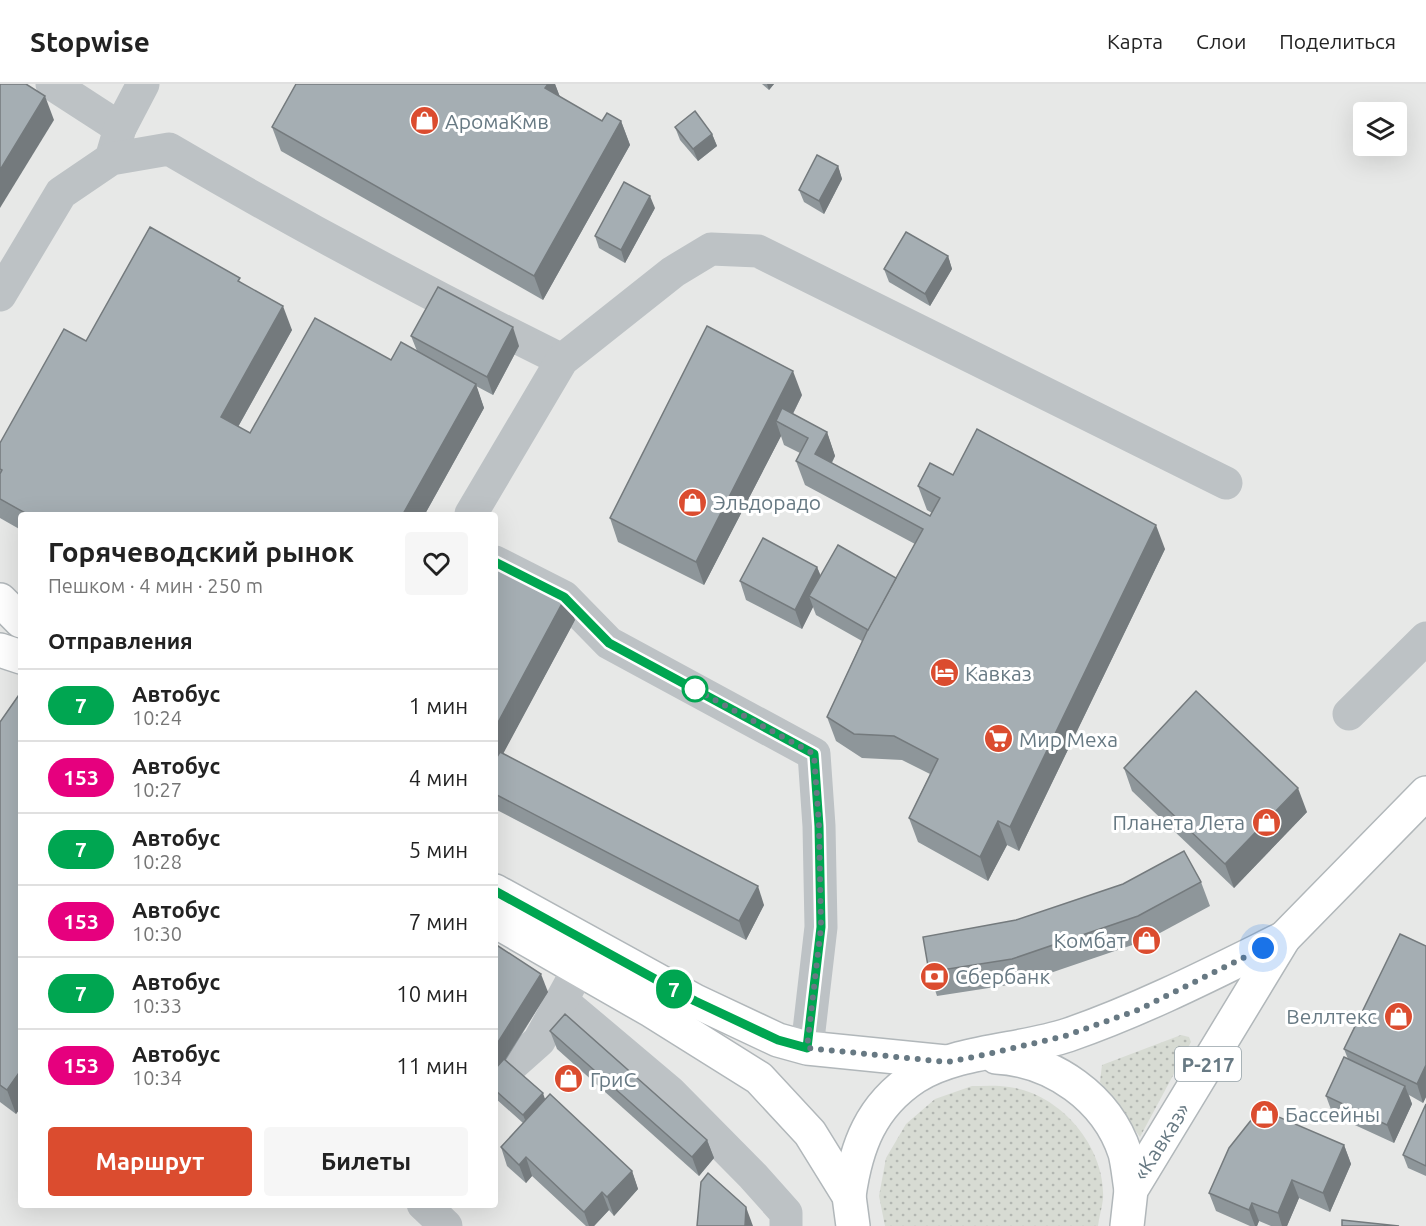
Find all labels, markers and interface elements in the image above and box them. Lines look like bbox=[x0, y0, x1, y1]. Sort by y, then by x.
text: Stopwise bbox=[30, 26, 150, 57]
text: Карта bbox=[1107, 29, 1163, 53]
text: Слои bbox=[1196, 29, 1246, 53]
text: Поделиться bbox=[1279, 29, 1396, 53]
map controls bbox=[1353, 102, 1407, 156]
button: layers bbox=[1353, 102, 1407, 156]
shop icon: АромаКмв bbox=[408, 105, 440, 137]
place label: АромаКмв bbox=[445, 109, 549, 133]
shop icon: Эльдорадо bbox=[676, 486, 708, 518]
place label: Эльдорадо bbox=[713, 490, 821, 514]
button: heart bbox=[405, 532, 468, 595]
text: Горячеводский рынок bbox=[48, 536, 354, 567]
text: Пешком · 4 мин · 250 m bbox=[48, 574, 263, 597]
text: Отправления bbox=[48, 628, 193, 653]
hotel icon: Кавказ bbox=[928, 657, 960, 689]
place label: Кавказ bbox=[965, 661, 1032, 685]
unlabelled marker bbox=[682, 676, 708, 702]
text: Автобус bbox=[132, 681, 220, 706]
text: 7 bbox=[75, 693, 87, 717]
text: 1 мин bbox=[409, 693, 468, 718]
text: 10:24 bbox=[132, 706, 182, 729]
supermarket icon: Мир Меха bbox=[982, 723, 1014, 755]
place label: Мир Меха bbox=[1019, 727, 1118, 751]
text: Автобус bbox=[132, 753, 220, 778]
text: 153 bbox=[63, 765, 99, 789]
text: 4 мин bbox=[409, 765, 468, 790]
text: 10:27 bbox=[132, 778, 182, 801]
shop icon: Планета Лета bbox=[1250, 806, 1282, 838]
place label: Планета Лета bbox=[1112, 810, 1245, 834]
text: Автобус bbox=[132, 825, 220, 850]
text: 7 bbox=[75, 837, 87, 861]
text: 5 мин bbox=[409, 837, 468, 862]
text: 10:28 bbox=[132, 850, 182, 873]
text: Автобус bbox=[132, 897, 220, 922]
text: 153 bbox=[63, 909, 99, 933]
text: 7 мин bbox=[409, 909, 468, 934]
text: 10:30 bbox=[132, 922, 182, 945]
shop icon: Комбат bbox=[1131, 924, 1163, 956]
place label: Комбат bbox=[1054, 928, 1127, 952]
your location bbox=[1248, 933, 1278, 963]
bank icon: Сбербанк bbox=[918, 960, 950, 992]
place label: Сбербанк bbox=[955, 964, 1050, 988]
text: Автобус bbox=[132, 969, 220, 994]
line badge: 7 bbox=[654, 970, 694, 1008]
text: 7 bbox=[668, 977, 680, 1001]
text: 7 bbox=[75, 981, 87, 1005]
text: 10 мин bbox=[396, 981, 468, 1006]
text: 10:33 bbox=[132, 994, 182, 1017]
shop icon: Веллтекс bbox=[1382, 1000, 1414, 1032]
place label: Веллтекс bbox=[1286, 1004, 1377, 1028]
text: Автобус bbox=[132, 1041, 220, 1066]
road number: Р-217 bbox=[1175, 1047, 1241, 1081]
text: 153 bbox=[63, 1053, 99, 1077]
text: 11 мин bbox=[396, 1053, 468, 1078]
shop icon: ГриС bbox=[553, 1063, 585, 1095]
text: 10:34 bbox=[132, 1066, 182, 1089]
place label: ГриС bbox=[590, 1067, 636, 1091]
street label: «Кавказ» bbox=[1128, 1098, 1194, 1184]
shop icon: Бассейны bbox=[1248, 1098, 1280, 1130]
place label: Бассейны bbox=[1285, 1102, 1380, 1126]
button: Маршрут bbox=[48, 1127, 252, 1196]
button: Билеты bbox=[264, 1127, 468, 1196]

